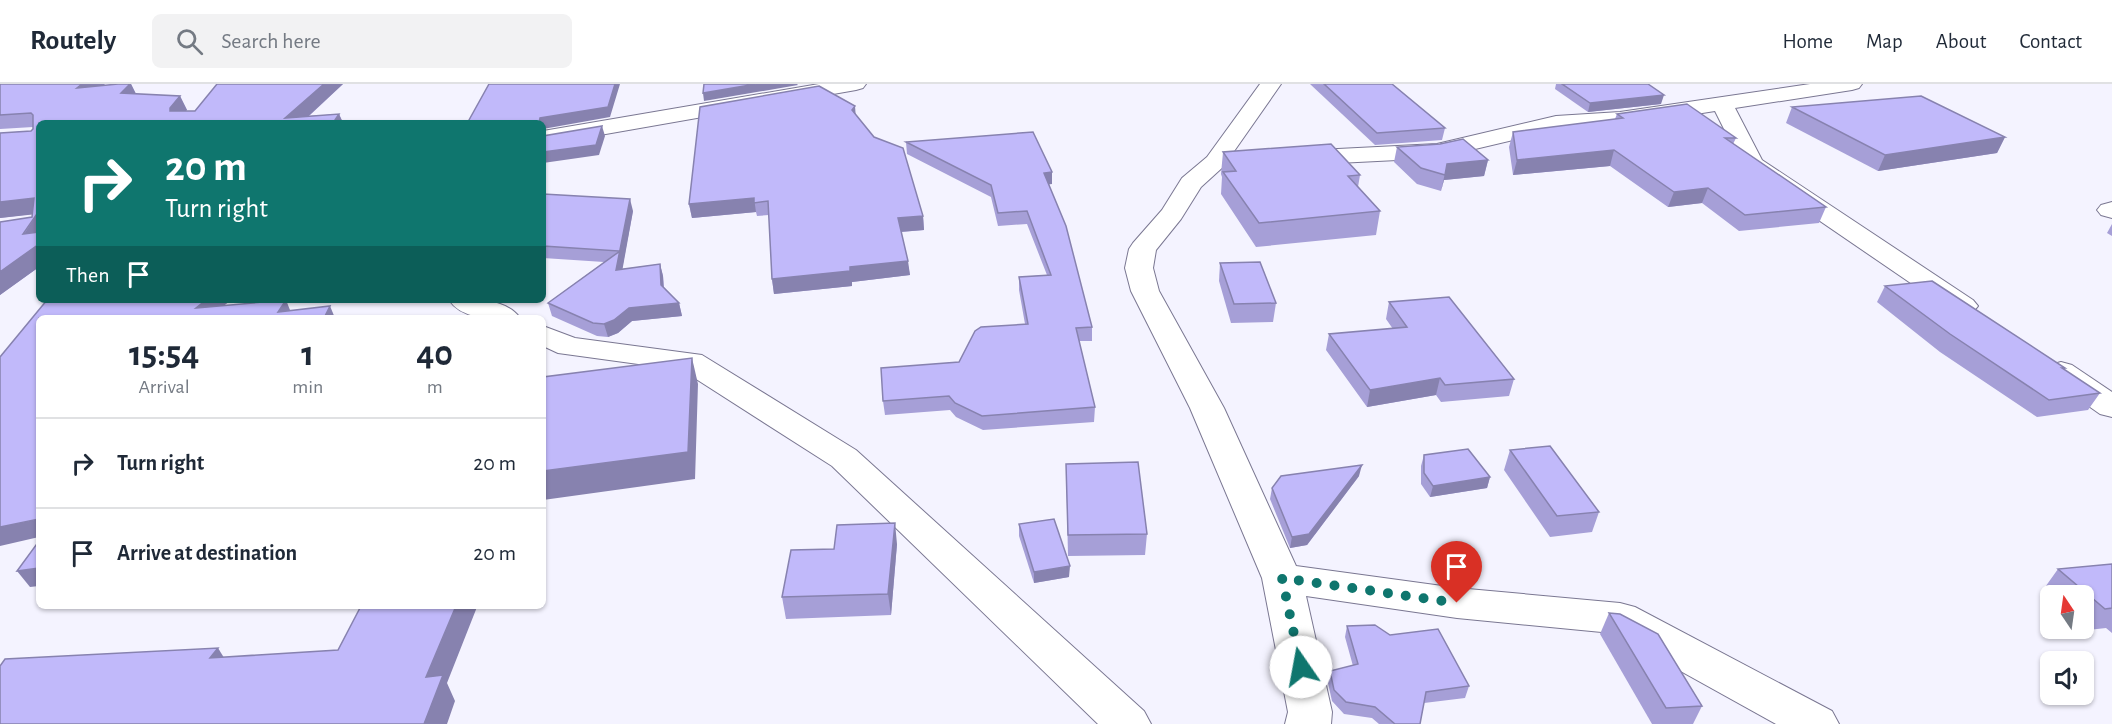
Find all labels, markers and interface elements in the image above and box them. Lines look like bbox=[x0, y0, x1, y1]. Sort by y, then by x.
search box bbox=[152, 14, 572, 68]
icon: search bbox=[173, 25, 206, 58]
text: Routely bbox=[30, 27, 116, 55]
text: Search here bbox=[221, 30, 321, 52]
text: Home bbox=[1782, 31, 1833, 52]
text: Map bbox=[1866, 31, 1903, 52]
text: About bbox=[1936, 31, 1986, 52]
text: Contact bbox=[2019, 31, 2082, 52]
icon: right bbox=[66, 144, 144, 222]
text: 20 m bbox=[165, 146, 247, 188]
text: Turn right bbox=[165, 195, 268, 222]
icon: arrive bbox=[122, 258, 155, 291]
text: Then bbox=[66, 264, 110, 286]
text: 15:54 bbox=[129, 336, 199, 372]
text: 1 bbox=[301, 336, 314, 372]
text: 40 bbox=[416, 336, 453, 372]
text: Arrival bbox=[138, 377, 190, 397]
text: min bbox=[292, 377, 323, 397]
text: m bbox=[427, 377, 443, 397]
icon: right bbox=[66, 447, 99, 480]
text: Turn right bbox=[117, 452, 204, 474]
text: 20 m bbox=[473, 452, 516, 474]
icon: arrive bbox=[66, 537, 99, 570]
pin bbox=[1431, 541, 1482, 603]
text: Arrive at destination bbox=[117, 542, 297, 564]
text: 20 m bbox=[473, 542, 516, 564]
icon: arrive bbox=[1440, 550, 1473, 583]
north arrow bbox=[2040, 585, 2094, 639]
map controls bbox=[2040, 585, 2094, 705]
position arrow bbox=[1269, 635, 1333, 699]
button: sound bbox=[2040, 651, 2094, 705]

